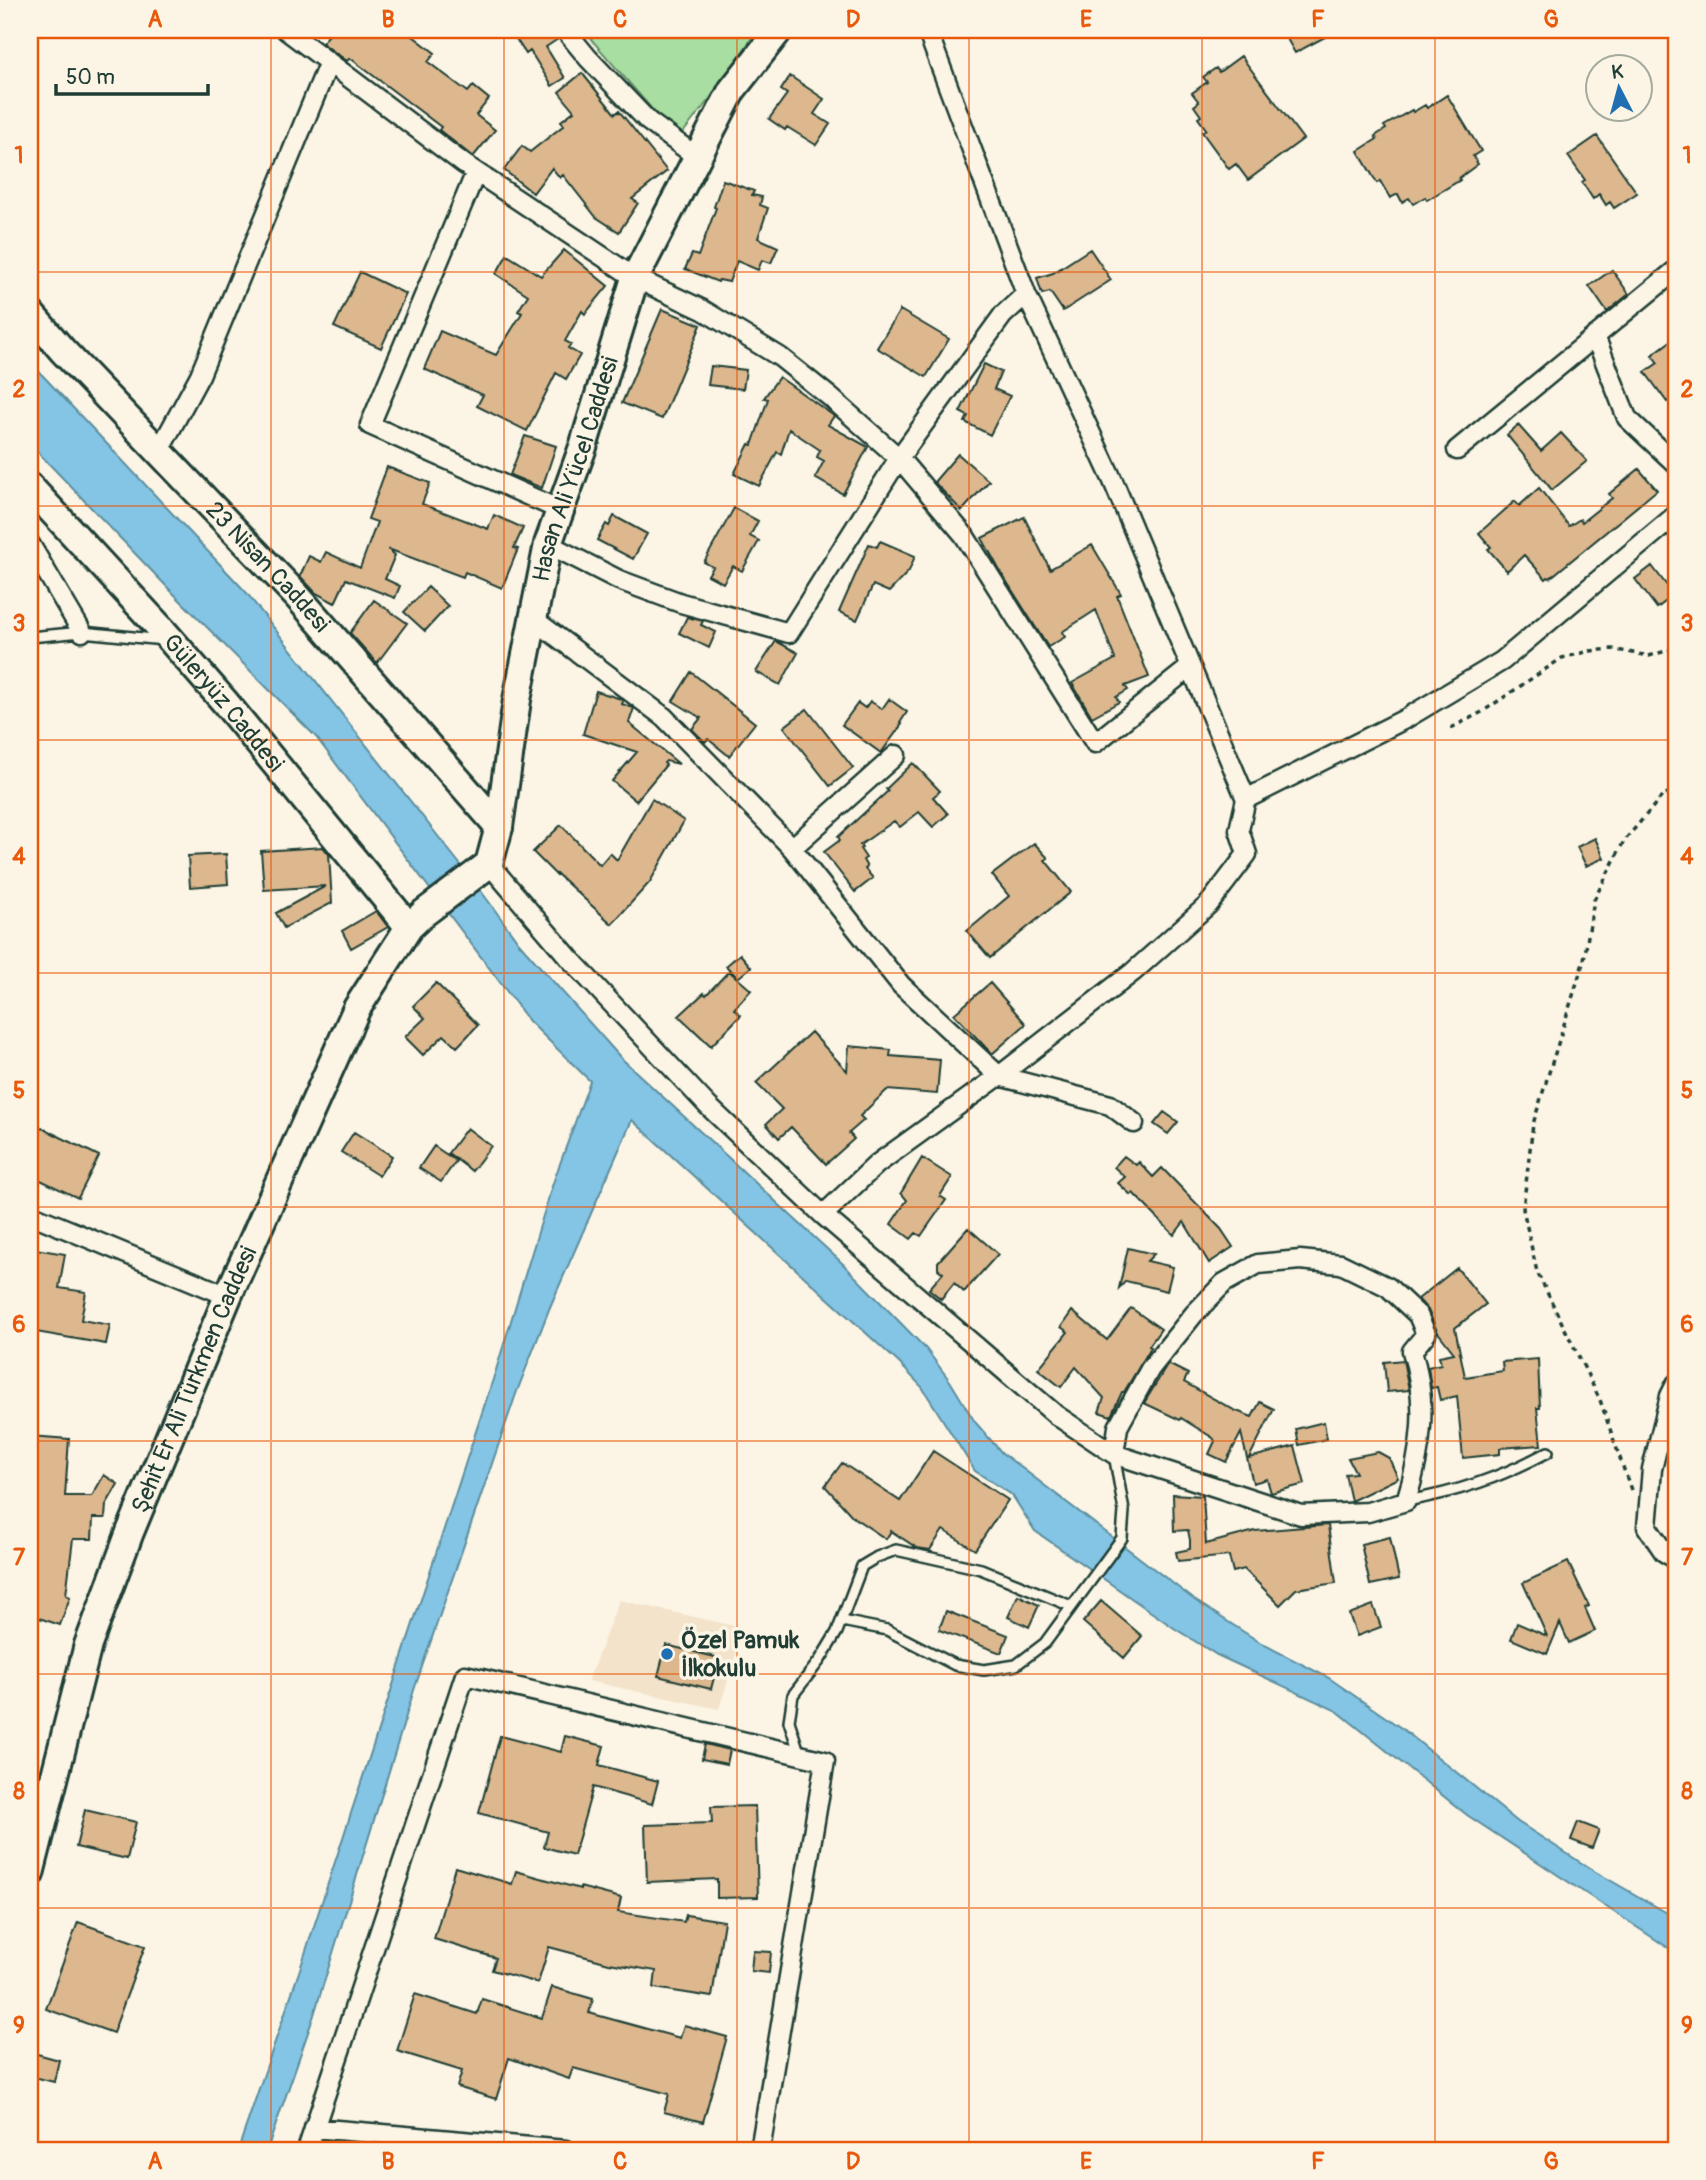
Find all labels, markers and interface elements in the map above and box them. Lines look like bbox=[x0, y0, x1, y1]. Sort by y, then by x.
text: A bbox=[148, 5, 163, 34]
text: B bbox=[381, 5, 395, 34]
text: C bbox=[613, 5, 627, 34]
text: D bbox=[846, 5, 860, 34]
text: E bbox=[1080, 5, 1092, 34]
text: F bbox=[1311, 5, 1325, 34]
text: G bbox=[1543, 5, 1559, 34]
scale bar bbox=[56, 52, 208, 96]
north arrow bbox=[1584, 52, 1654, 122]
text: K bbox=[1610, 59, 1625, 85]
text: 50 m bbox=[66, 64, 115, 91]
text: 1 bbox=[15, 141, 24, 170]
text: 1 bbox=[1683, 141, 1692, 170]
street label: Hasan Ali Yücel Caddesi bbox=[526, 353, 624, 584]
text: 2 bbox=[13, 375, 26, 404]
text: 2 bbox=[1681, 375, 1694, 404]
street label: 23 Nisan Caddesi bbox=[200, 495, 336, 638]
text: 3 bbox=[13, 609, 25, 638]
text: 3 bbox=[1681, 609, 1693, 638]
street label: Güleryüz Caddesi bbox=[157, 628, 290, 777]
text: 4 bbox=[12, 842, 26, 871]
text: 4 bbox=[1680, 842, 1694, 871]
text: 5 bbox=[13, 1076, 25, 1105]
text: 5 bbox=[1681, 1076, 1693, 1105]
street label: Şehit Er Ali Türkmen Caddesi bbox=[125, 1242, 263, 1517]
text: 6 bbox=[12, 1310, 26, 1339]
text: 6 bbox=[1680, 1310, 1694, 1339]
text: 7 bbox=[13, 1543, 26, 1572]
text: 7 bbox=[1681, 1543, 1694, 1572]
place label: Özel Pamuk İlkokulu bbox=[681, 1626, 800, 1683]
marker: Özel Pamuk İlkokulu bbox=[659, 1646, 675, 1662]
text: 8 bbox=[13, 1777, 25, 1806]
text: 8 bbox=[1681, 1777, 1693, 1806]
text: 9 bbox=[13, 2011, 25, 2040]
text: 9 bbox=[1681, 2011, 1693, 2040]
text: A bbox=[148, 2147, 163, 2176]
text: B bbox=[381, 2147, 395, 2176]
text: C bbox=[613, 2147, 627, 2176]
text: D bbox=[846, 2147, 860, 2176]
text: E bbox=[1080, 2147, 1092, 2176]
text: F bbox=[1311, 2147, 1325, 2176]
text: G bbox=[1543, 2147, 1559, 2176]

